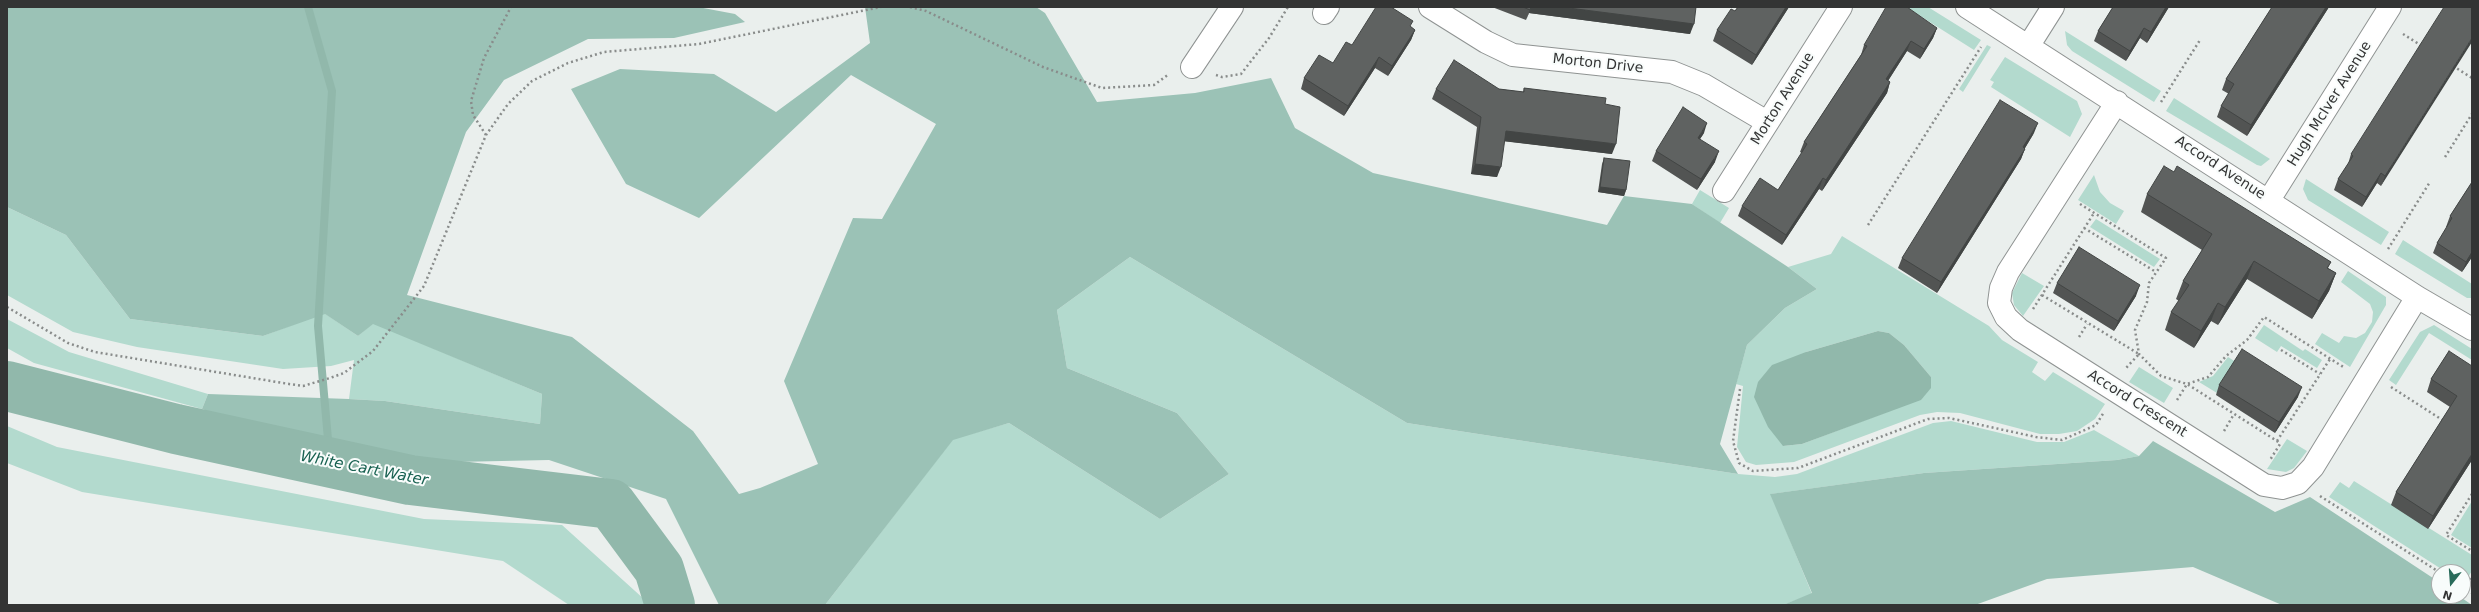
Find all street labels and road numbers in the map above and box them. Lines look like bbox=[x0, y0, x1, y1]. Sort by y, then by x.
street label: Hugh McIver Avenue bbox=[2285, 38, 2375, 170]
street label: Morton Avenue bbox=[1748, 50, 1818, 148]
street label: Morton Drive bbox=[1552, 51, 1644, 77]
street label: Accord Avenue bbox=[2172, 133, 2268, 203]
street label: Accord Crescent bbox=[2084, 367, 2190, 441]

